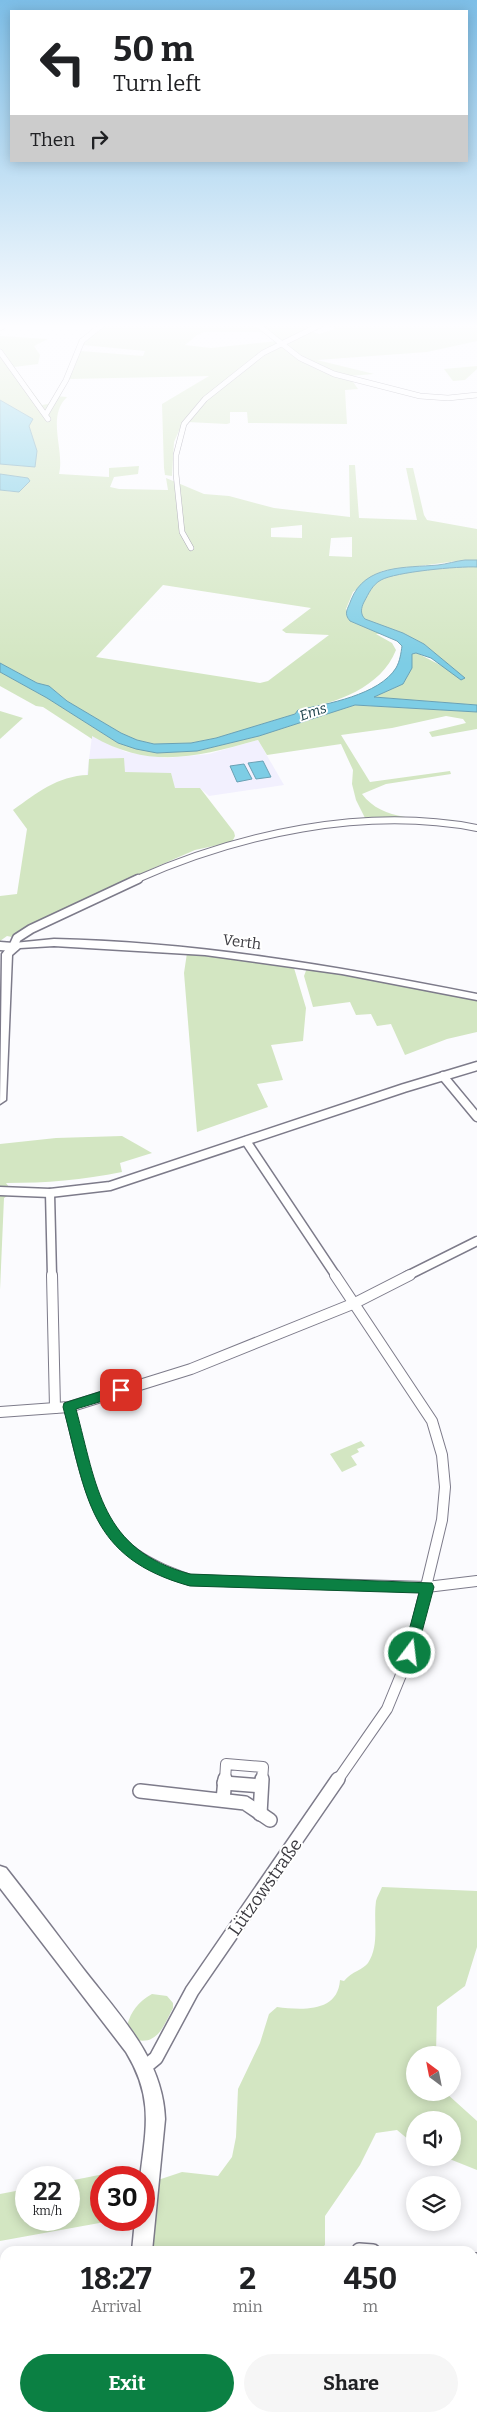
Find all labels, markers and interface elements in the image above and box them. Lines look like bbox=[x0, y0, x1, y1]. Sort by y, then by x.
text: 50 m bbox=[113, 28, 194, 70]
icon: left bbox=[30, 30, 95, 95]
text: Turn left bbox=[113, 70, 201, 97]
icon: right bbox=[85, 125, 113, 153]
text: Then bbox=[30, 128, 75, 151]
water label: Ems bbox=[297, 699, 329, 725]
street label: Verth bbox=[222, 931, 263, 953]
pin bbox=[100, 1369, 142, 1411]
icon: arrive bbox=[107, 1376, 135, 1404]
position arrow bbox=[383, 1626, 435, 1678]
street label: Lützowstraße bbox=[223, 1834, 307, 1940]
north arrow bbox=[406, 2046, 461, 2101]
map controls bbox=[406, 2046, 461, 2231]
button: sound bbox=[406, 2111, 461, 2166]
speed limit sign: 30 bbox=[90, 2166, 155, 2231]
button: layers bbox=[406, 2176, 461, 2231]
text: 22 bbox=[33, 2177, 62, 2207]
text: km/h bbox=[33, 2204, 62, 2218]
text: 18:27 bbox=[81, 2261, 152, 2297]
text: 2 bbox=[239, 2261, 256, 2297]
text: 450 bbox=[343, 2261, 397, 2297]
text: Arrival bbox=[91, 2297, 142, 2316]
text: min bbox=[232, 2297, 263, 2316]
text: m bbox=[363, 2297, 378, 2316]
button: Exit bbox=[20, 2354, 234, 2412]
button: Share bbox=[244, 2354, 458, 2412]

